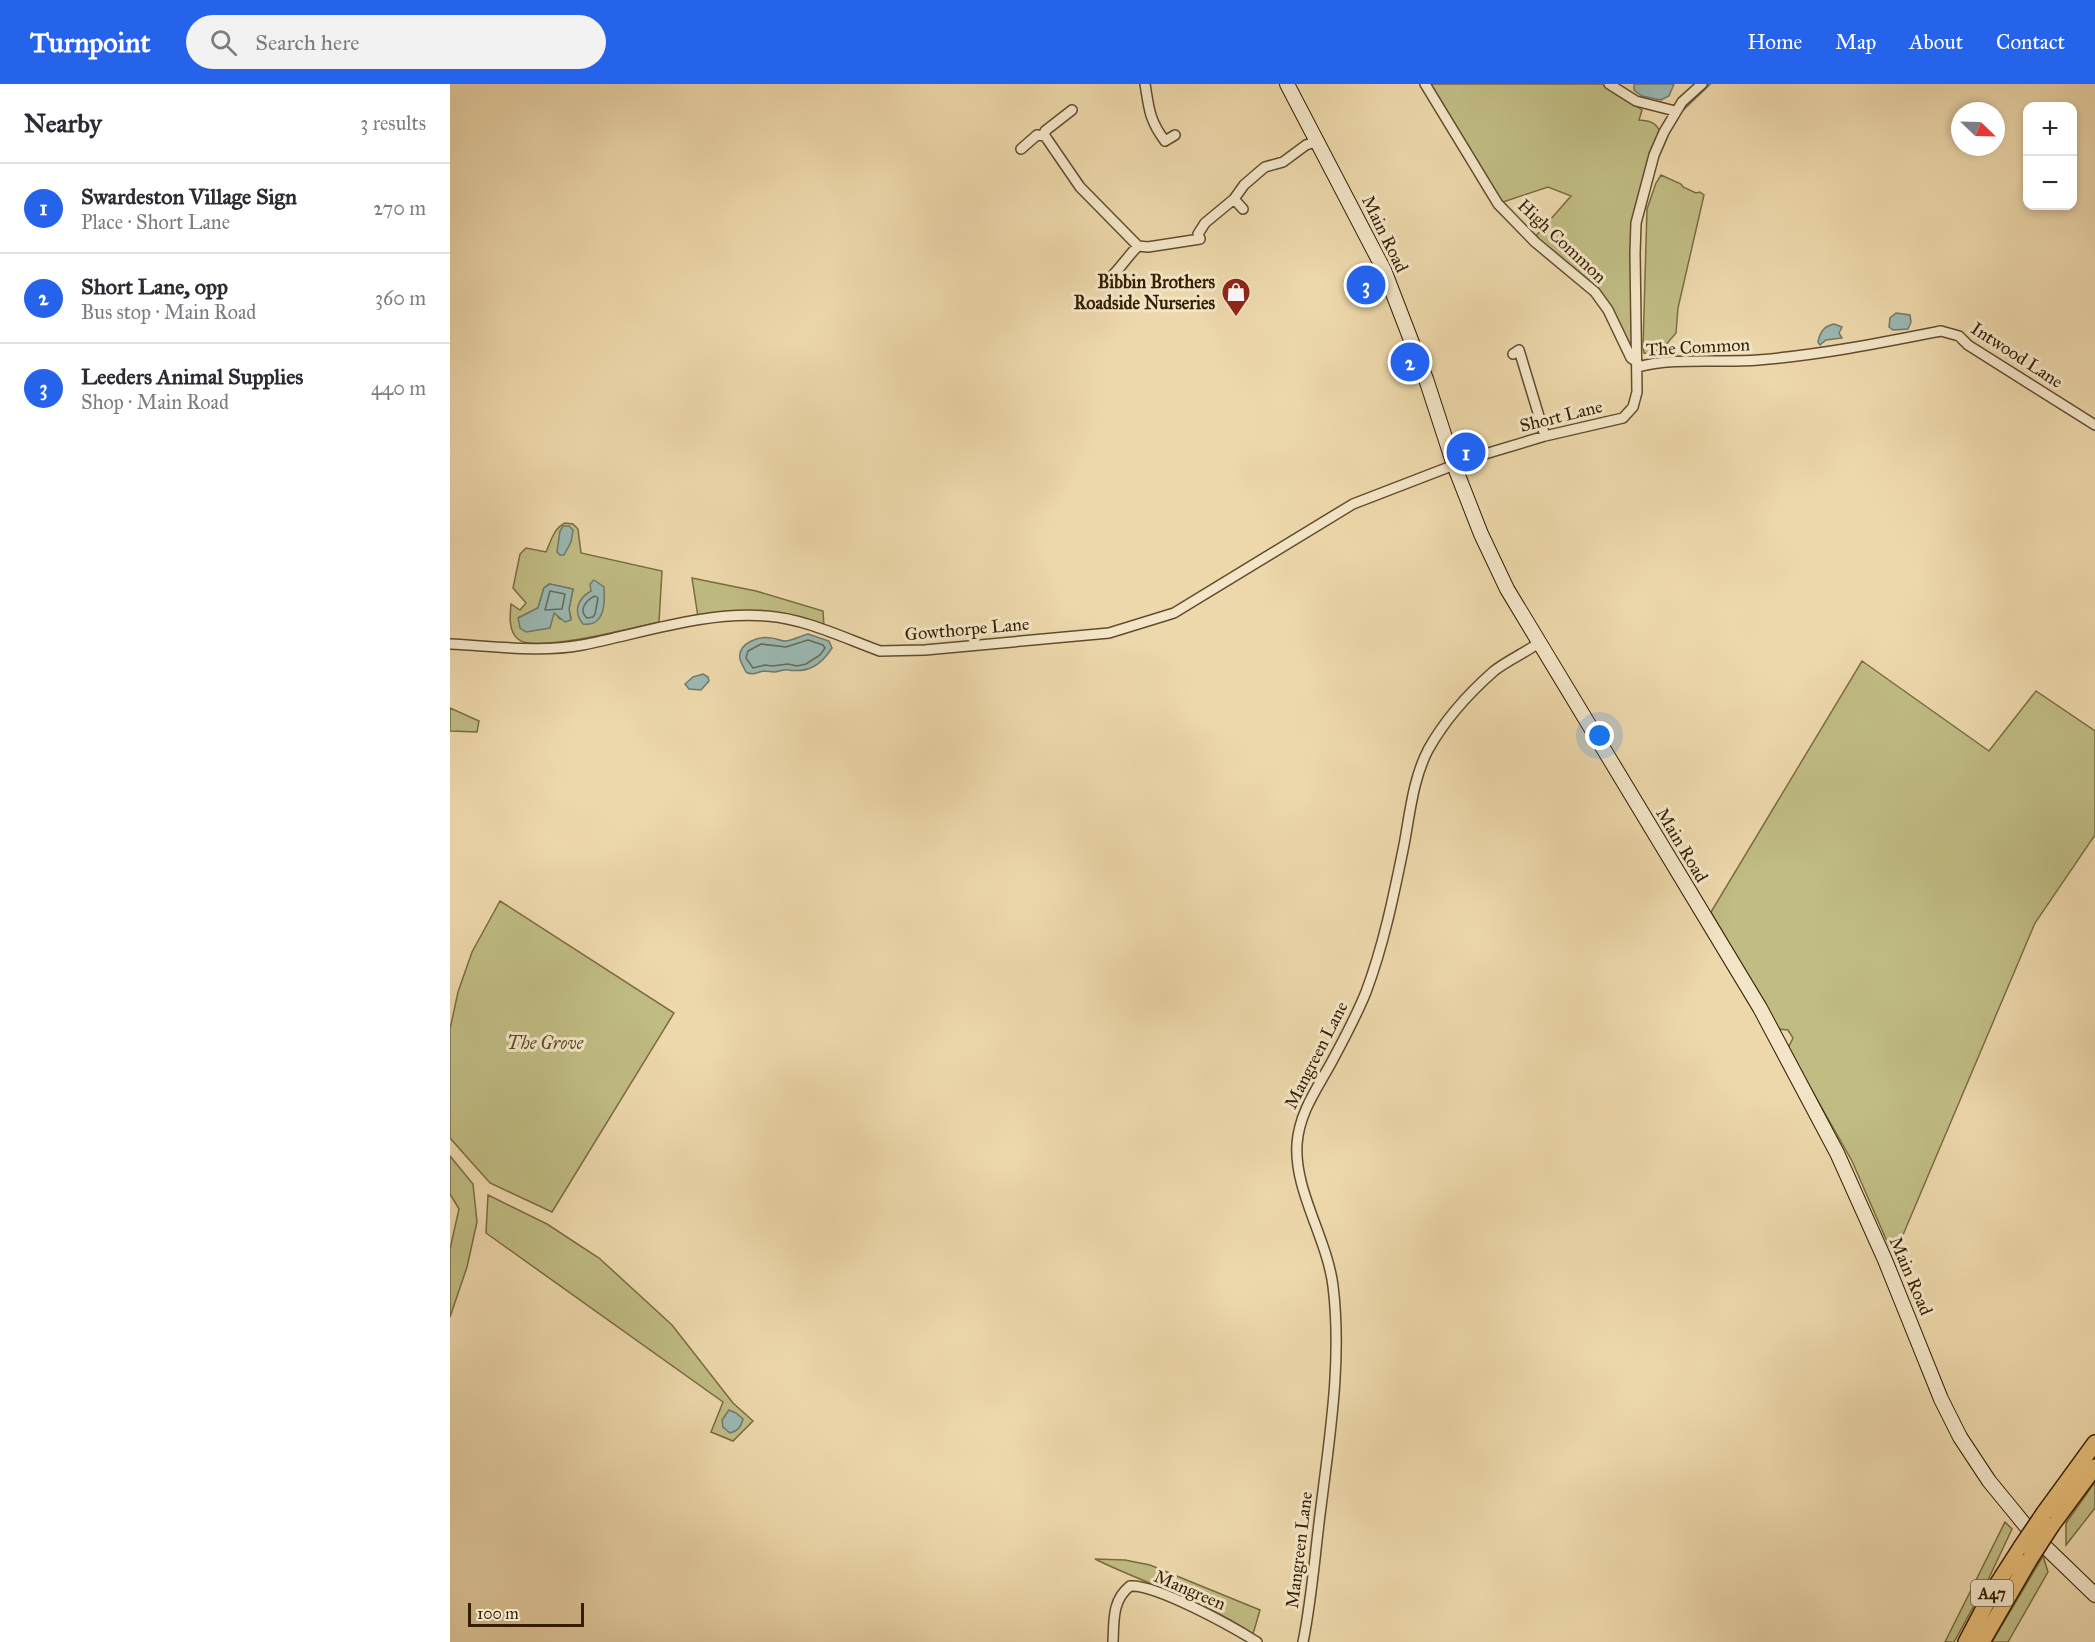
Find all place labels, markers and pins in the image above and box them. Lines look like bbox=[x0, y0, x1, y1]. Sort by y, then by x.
pin: 3 bbox=[1346, 262, 1386, 308]
place label: Bibbin Brothers Roadside Nurseries bbox=[1074, 271, 1215, 314]
shop icon: Bibbin Brothers Roadside Nurseries bbox=[1220, 276, 1252, 318]
pin: 2 bbox=[1390, 340, 1430, 384]
pin: 1 bbox=[1446, 430, 1486, 475]

